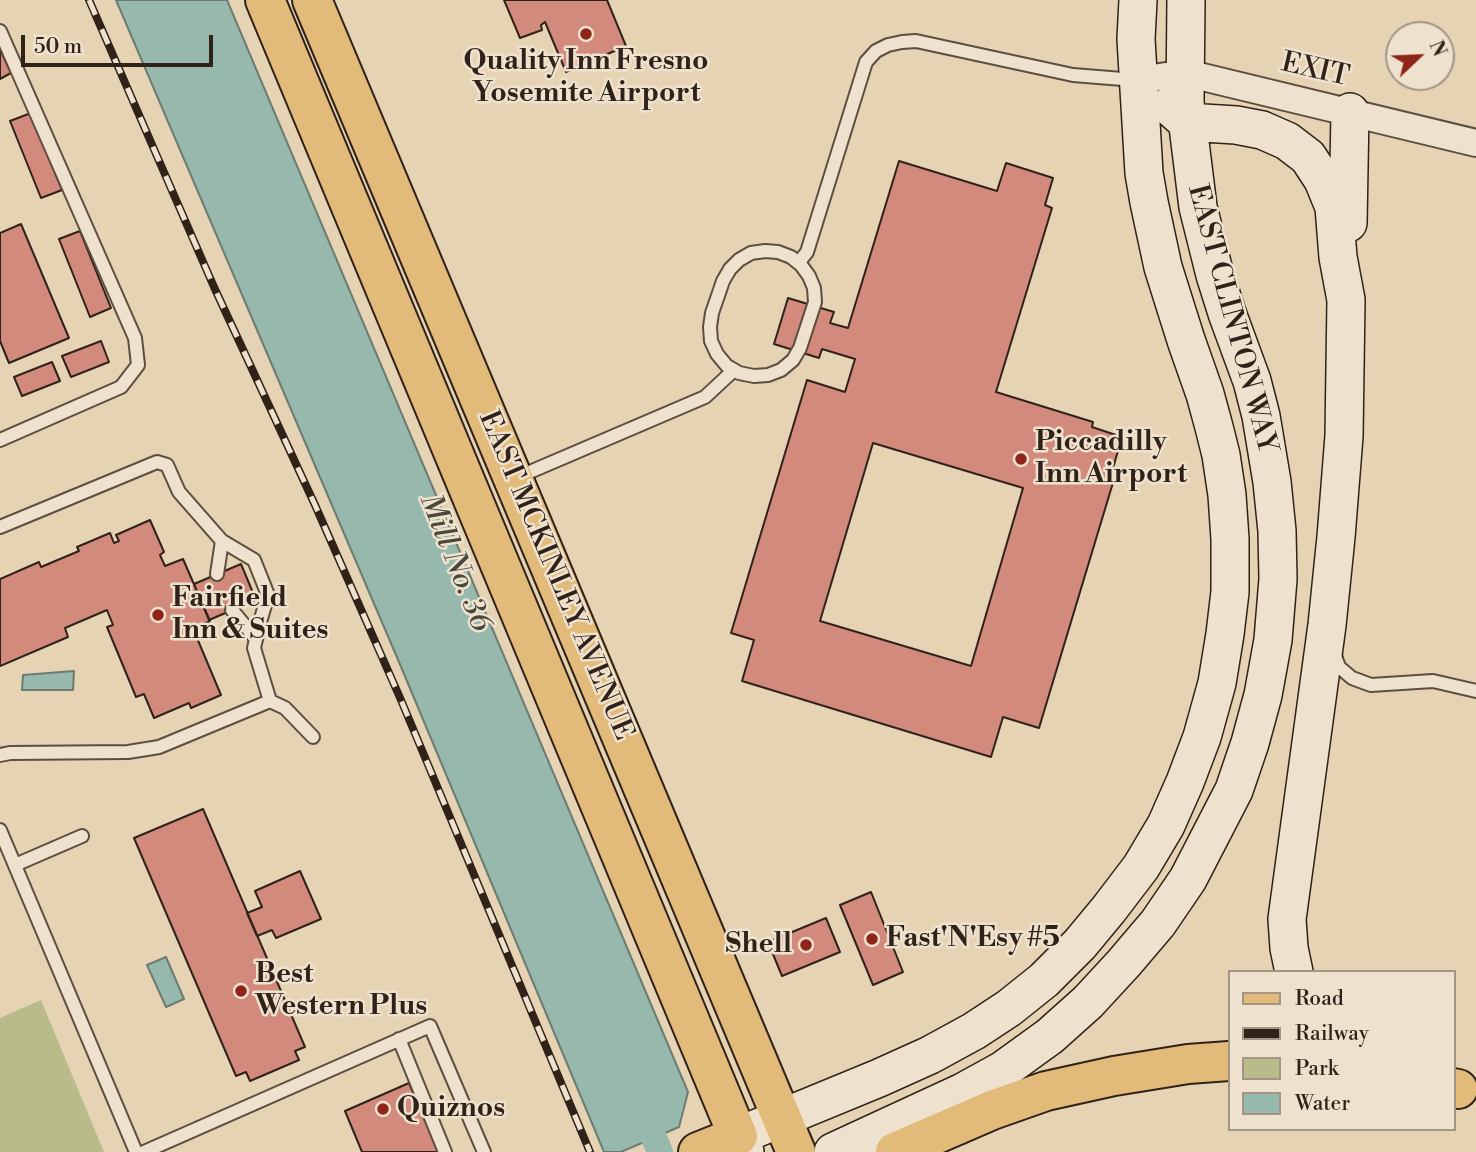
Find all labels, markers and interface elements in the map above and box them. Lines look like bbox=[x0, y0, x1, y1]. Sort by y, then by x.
scale bar bbox=[24, 21, 217, 65]
north arrow bbox=[1385, 21, 1455, 91]
marker: Quality Inn Fresno Yosemite Airport bbox=[578, 26, 594, 42]
text: 50 m bbox=[34, 34, 82, 60]
text: N bbox=[1424, 37, 1451, 60]
place label: Quality Inn Fresno Yosemite Airport bbox=[464, 45, 708, 111]
street label: EXIT bbox=[1278, 47, 1352, 95]
street label: EAST CLINTON WAY bbox=[1179, 181, 1283, 457]
street label: EAST MCKINLEY AVENUE bbox=[470, 406, 640, 746]
place label: Piccadilly Inn Airport bbox=[1035, 426, 1187, 492]
marker: Piccadilly Inn Airport bbox=[1013, 451, 1029, 467]
water label: Mill No. 36 bbox=[410, 489, 498, 637]
place label: Fairfield Inn & Suites bbox=[172, 582, 329, 648]
marker: Fairfield Inn & Suites bbox=[150, 607, 166, 623]
place label: Fast'N'Esy #5 bbox=[886, 922, 1060, 956]
place label: Shell bbox=[725, 928, 792, 962]
marker: Fast'N'Esy #5 bbox=[864, 931, 880, 947]
marker: Shell bbox=[798, 937, 814, 953]
place label: Best Western Plus bbox=[255, 958, 427, 1024]
legend bbox=[1228, 970, 1455, 1131]
marker: Best Western Plus bbox=[233, 983, 249, 999]
text: Road bbox=[1295, 986, 1344, 1012]
text: Railway bbox=[1295, 1021, 1369, 1047]
text: Park bbox=[1295, 1056, 1339, 1082]
text: Water bbox=[1295, 1091, 1350, 1117]
place label: Quiznos bbox=[397, 1092, 505, 1126]
marker: Quiznos bbox=[375, 1101, 391, 1117]

